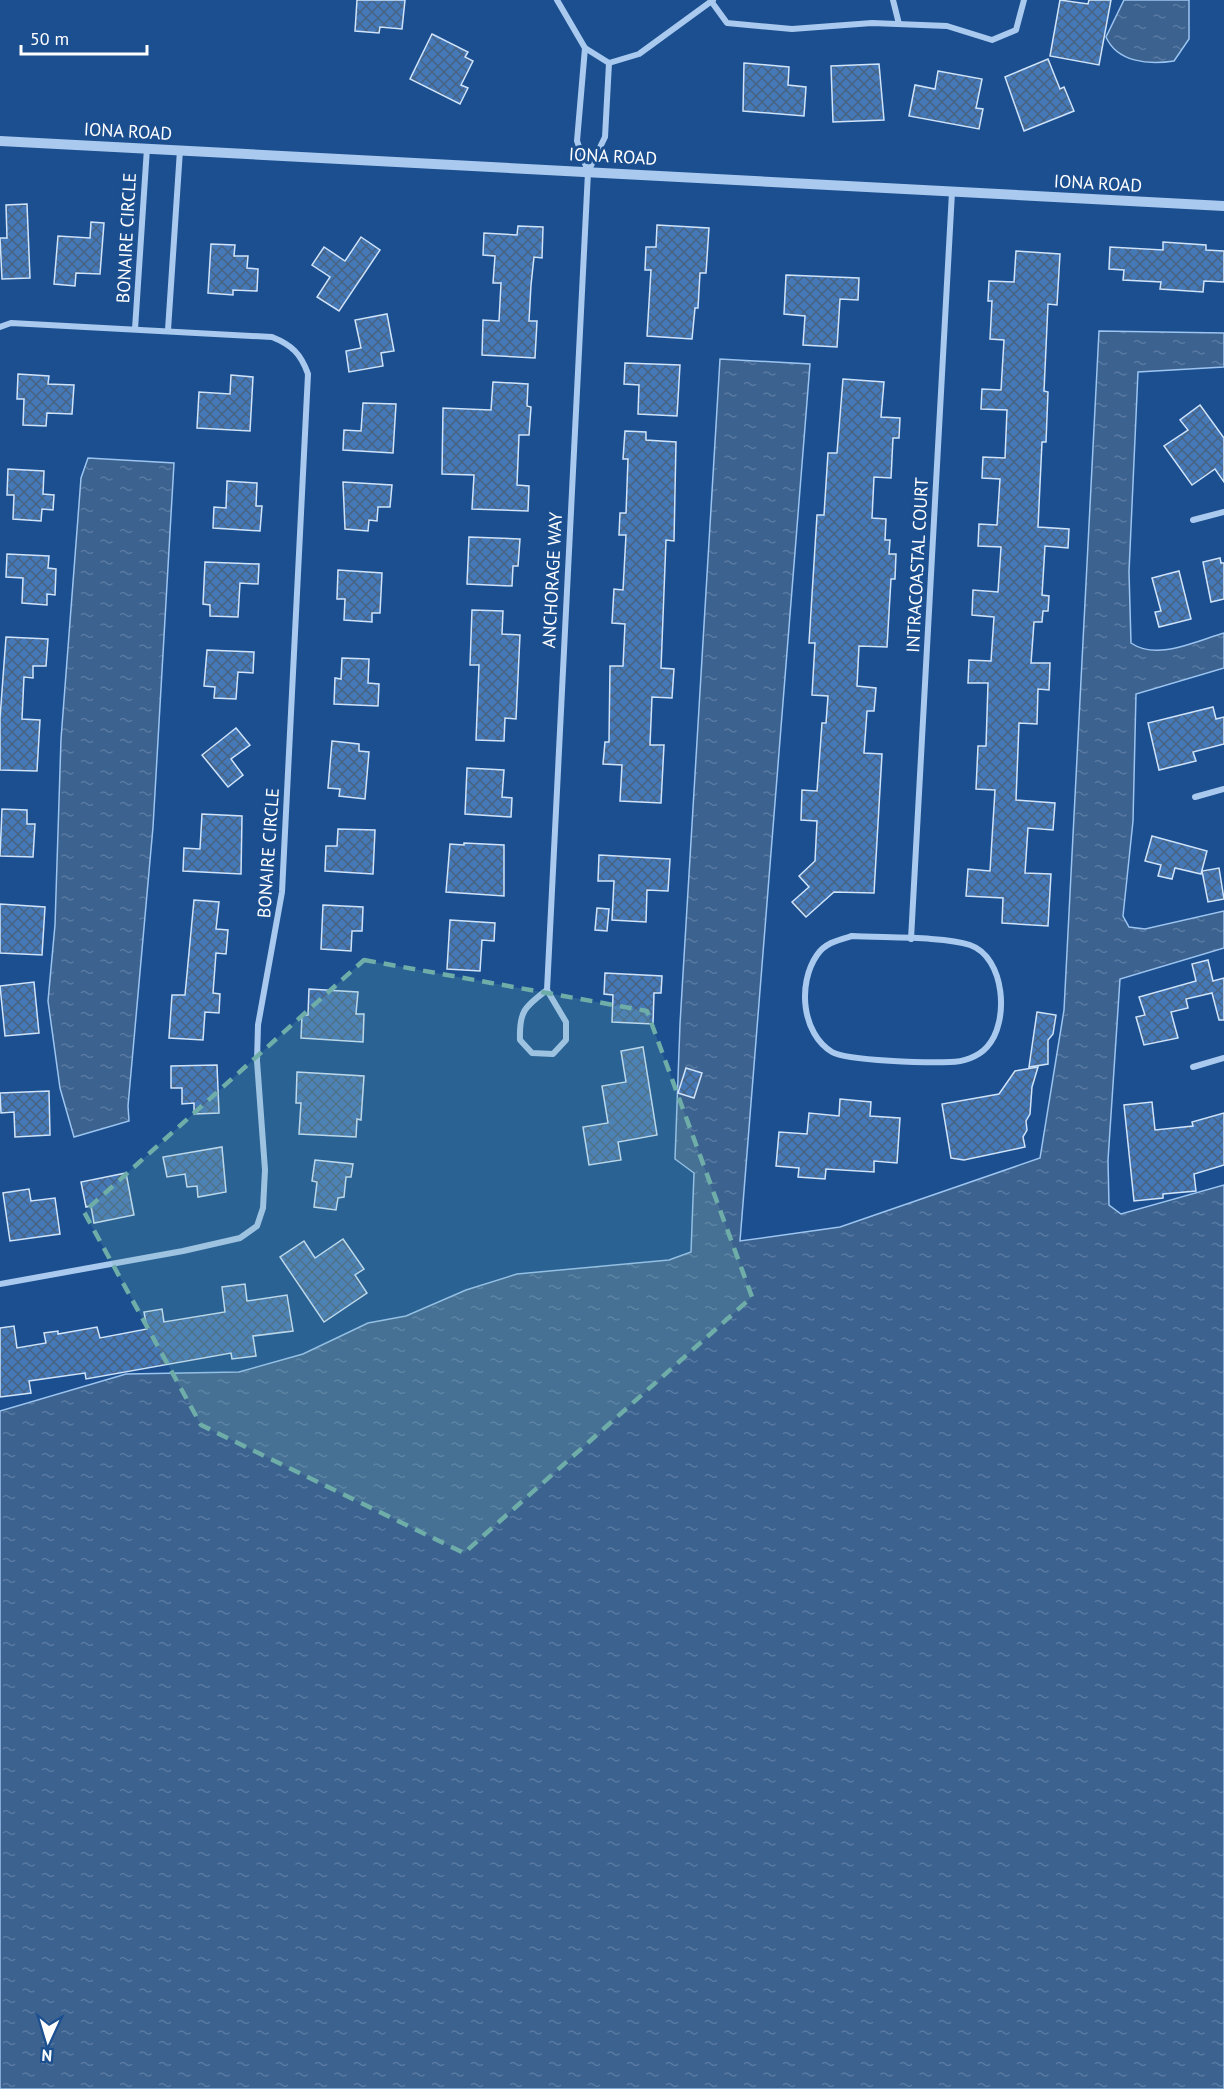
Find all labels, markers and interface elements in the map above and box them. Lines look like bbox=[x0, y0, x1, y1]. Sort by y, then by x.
scale bar bbox=[21, 18, 147, 56]
text: 50 m bbox=[30, 27, 69, 50]
street label: IONA ROAD bbox=[83, 117, 173, 145]
street label: IONA ROAD bbox=[568, 142, 658, 170]
street label: IONA ROAD bbox=[1053, 169, 1143, 197]
street label: BONAIRE CIRCLE bbox=[111, 172, 141, 304]
street label: INTRACOASTAL COURT bbox=[901, 477, 933, 653]
street label: ANCHORAGE WAY bbox=[537, 511, 567, 649]
street label: BONAIRE CIRCLE bbox=[252, 787, 284, 919]
north arrow bbox=[18, 2011, 78, 2071]
text: N bbox=[41, 2046, 53, 2066]

